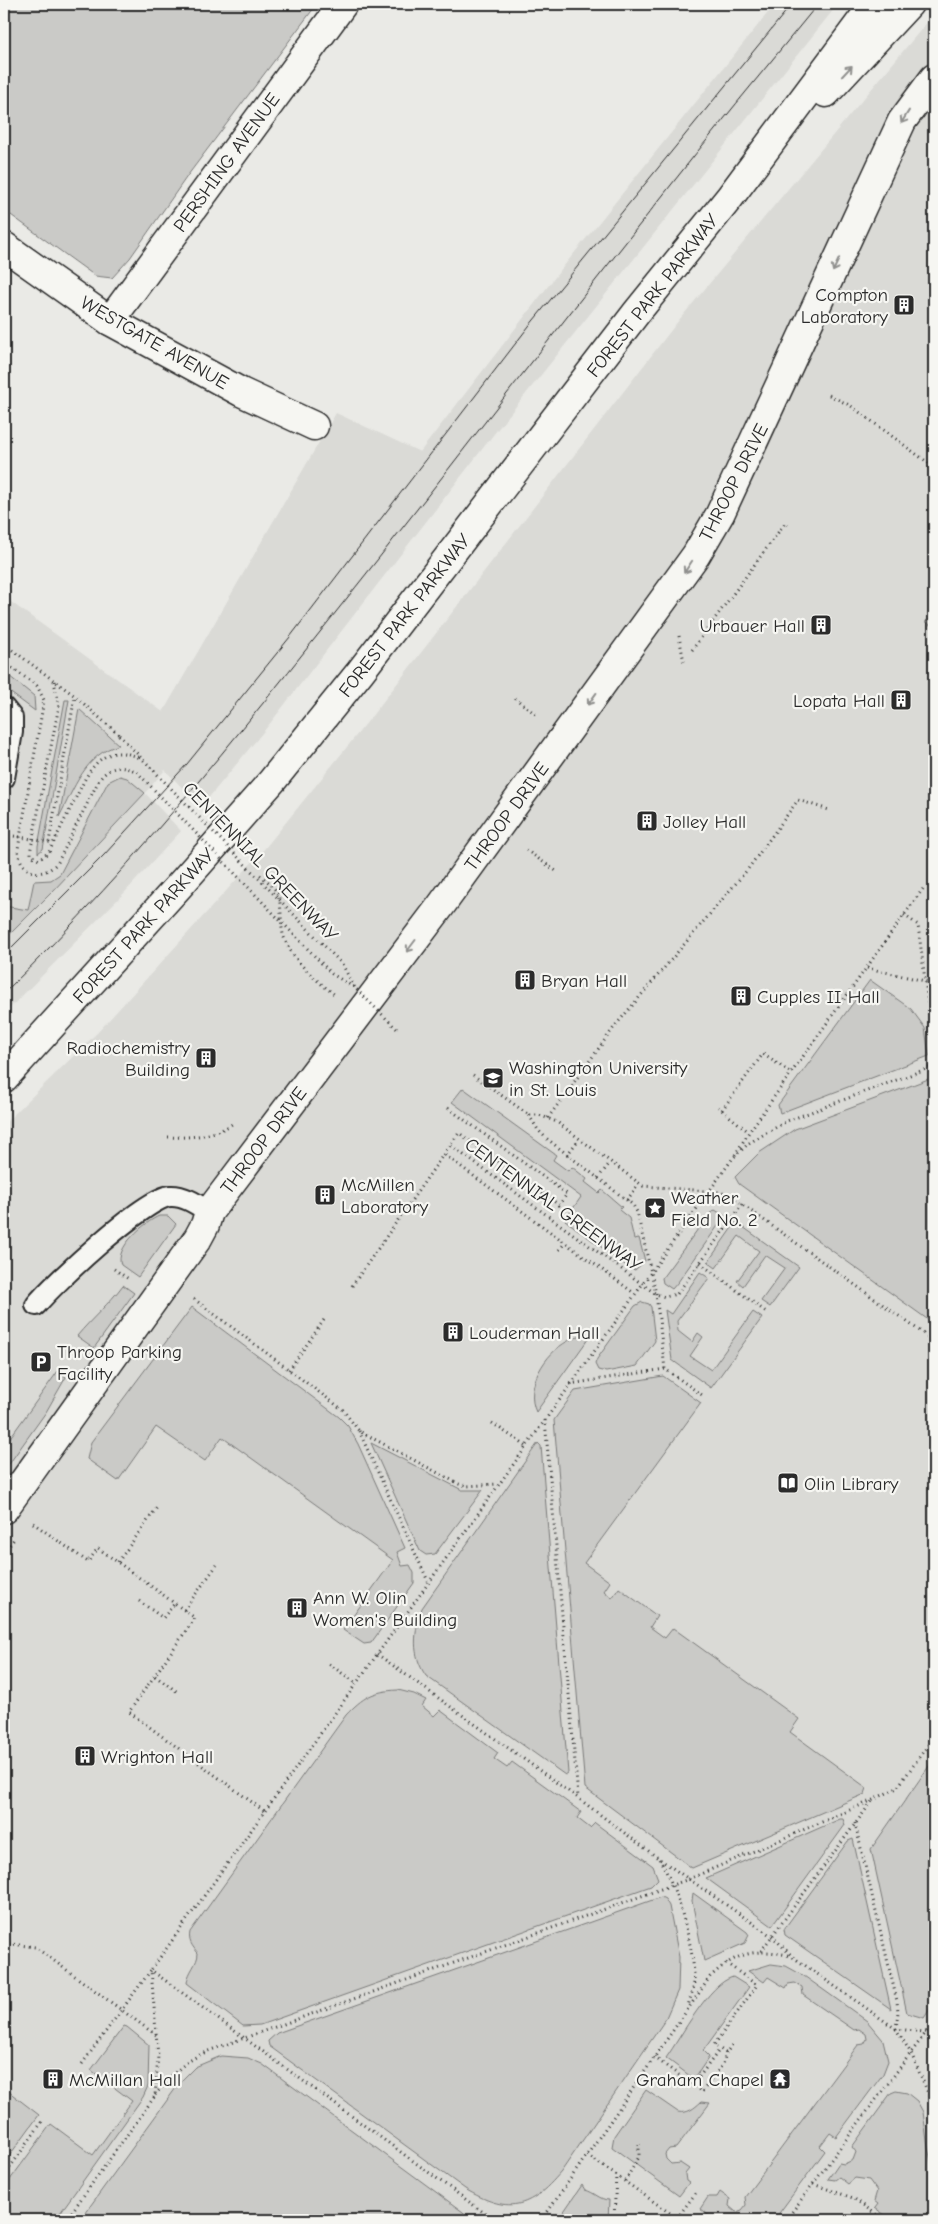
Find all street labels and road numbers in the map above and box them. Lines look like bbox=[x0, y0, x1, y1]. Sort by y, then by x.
street label: PERSHING AVENUE bbox=[169, 89, 285, 236]
street label: FOREST PARK PARKWAY bbox=[582, 209, 724, 382]
street label: WESTGATE AVENUE bbox=[77, 292, 232, 394]
street label: THROOP DRIVE bbox=[695, 420, 773, 545]
street label: FOREST PARK PARKWAY bbox=[334, 529, 476, 702]
street label: THROOP DRIVE bbox=[460, 758, 554, 875]
street label: CENTENNIAL GREENWAY bbox=[178, 777, 343, 947]
street label: FOREST PARK PARKWAY bbox=[68, 843, 220, 1008]
street label: THROOP DRIVE bbox=[216, 1083, 311, 1199]
street label: CENTENNIAL GREENWAY bbox=[461, 1133, 647, 1277]

